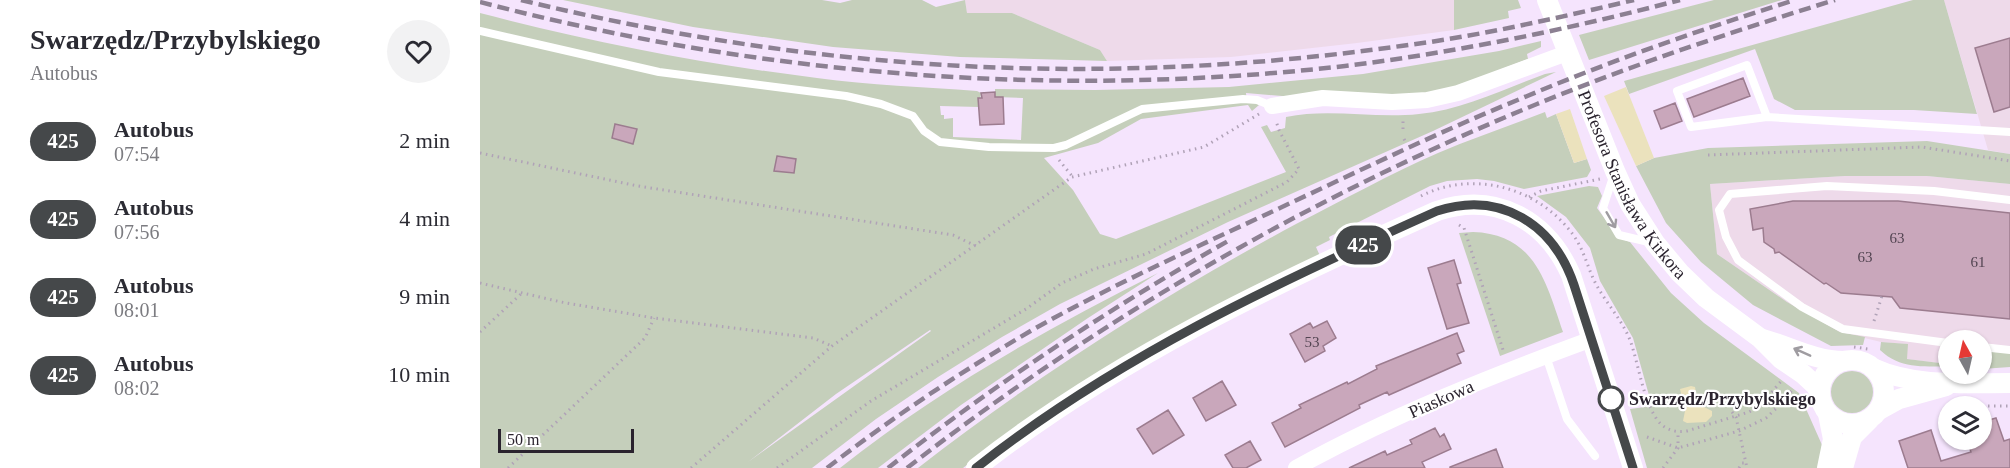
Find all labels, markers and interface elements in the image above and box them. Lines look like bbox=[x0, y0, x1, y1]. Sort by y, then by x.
button: heart bbox=[387, 20, 450, 83]
text: Swarzędz/Przybylskiego bbox=[30, 24, 321, 55]
text: Autobus bbox=[30, 62, 98, 84]
street label: Profesora Stanisława Kirkora bbox=[1574, 87, 1690, 283]
text: Autobus bbox=[114, 117, 193, 142]
text: 2 min bbox=[399, 128, 450, 153]
text: 425 bbox=[47, 129, 79, 153]
text: 07:54 bbox=[114, 143, 160, 165]
text: Autobus bbox=[114, 195, 193, 220]
text: 4 min bbox=[399, 206, 450, 231]
text: 425 bbox=[47, 207, 79, 231]
one-way arrow bbox=[1605, 212, 1617, 229]
text: 07:56 bbox=[114, 221, 160, 243]
line badge: 425 bbox=[1328, 226, 1398, 264]
house number: 63 bbox=[1890, 230, 1905, 246]
text: 425 bbox=[1347, 233, 1379, 257]
house number: 63 bbox=[1858, 249, 1873, 265]
house number: 61 bbox=[1971, 254, 1986, 270]
text: Autobus bbox=[114, 273, 193, 298]
text: 9 min bbox=[399, 284, 450, 309]
text: 425 bbox=[47, 285, 79, 309]
text: 08:01 bbox=[114, 299, 160, 321]
north arrow bbox=[1938, 330, 1992, 384]
map controls bbox=[1938, 330, 1992, 450]
house number: 53 bbox=[1305, 334, 1320, 350]
one-way arrow bbox=[1793, 346, 1811, 357]
text: Autobus bbox=[114, 351, 193, 376]
text: 10 min bbox=[388, 362, 450, 387]
text: 425 bbox=[47, 363, 79, 387]
street label: Piaskowa bbox=[1405, 376, 1477, 422]
text: 08:02 bbox=[114, 377, 160, 399]
marker: Swarzędz/Przybylskiego bbox=[1598, 386, 1624, 412]
place label: Swarzędz/Przybylskiego bbox=[1629, 389, 1816, 409]
button: layers bbox=[1938, 396, 1992, 450]
scale bar bbox=[498, 426, 634, 454]
text: 50 m bbox=[507, 431, 539, 448]

